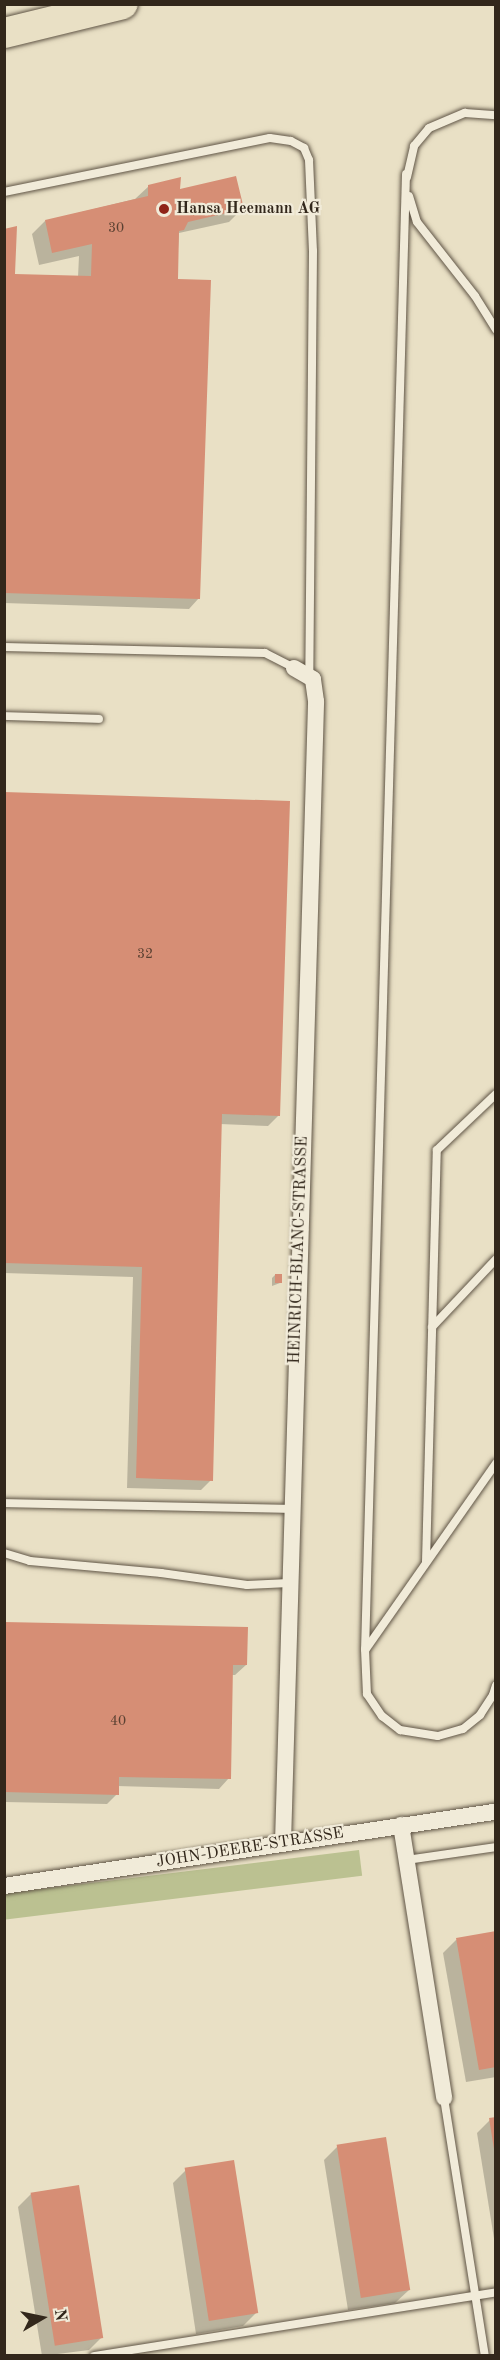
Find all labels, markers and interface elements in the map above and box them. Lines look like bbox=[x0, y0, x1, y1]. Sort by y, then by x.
place label: Hansa Heemann AG bbox=[176, 199, 320, 219]
marker: Hansa Heemann AG bbox=[157, 202, 171, 216]
house number: 30 bbox=[108, 220, 124, 236]
house number: 32 bbox=[137, 946, 153, 962]
street label: HEINRICH-BLANC-STRASSE bbox=[285, 1136, 313, 1364]
house number: 40 bbox=[110, 1713, 126, 1729]
street label: JOHN-DEERE-STRASSE bbox=[155, 1824, 345, 1872]
north arrow bbox=[12, 2288, 72, 2348]
text: N bbox=[51, 2308, 69, 2322]

